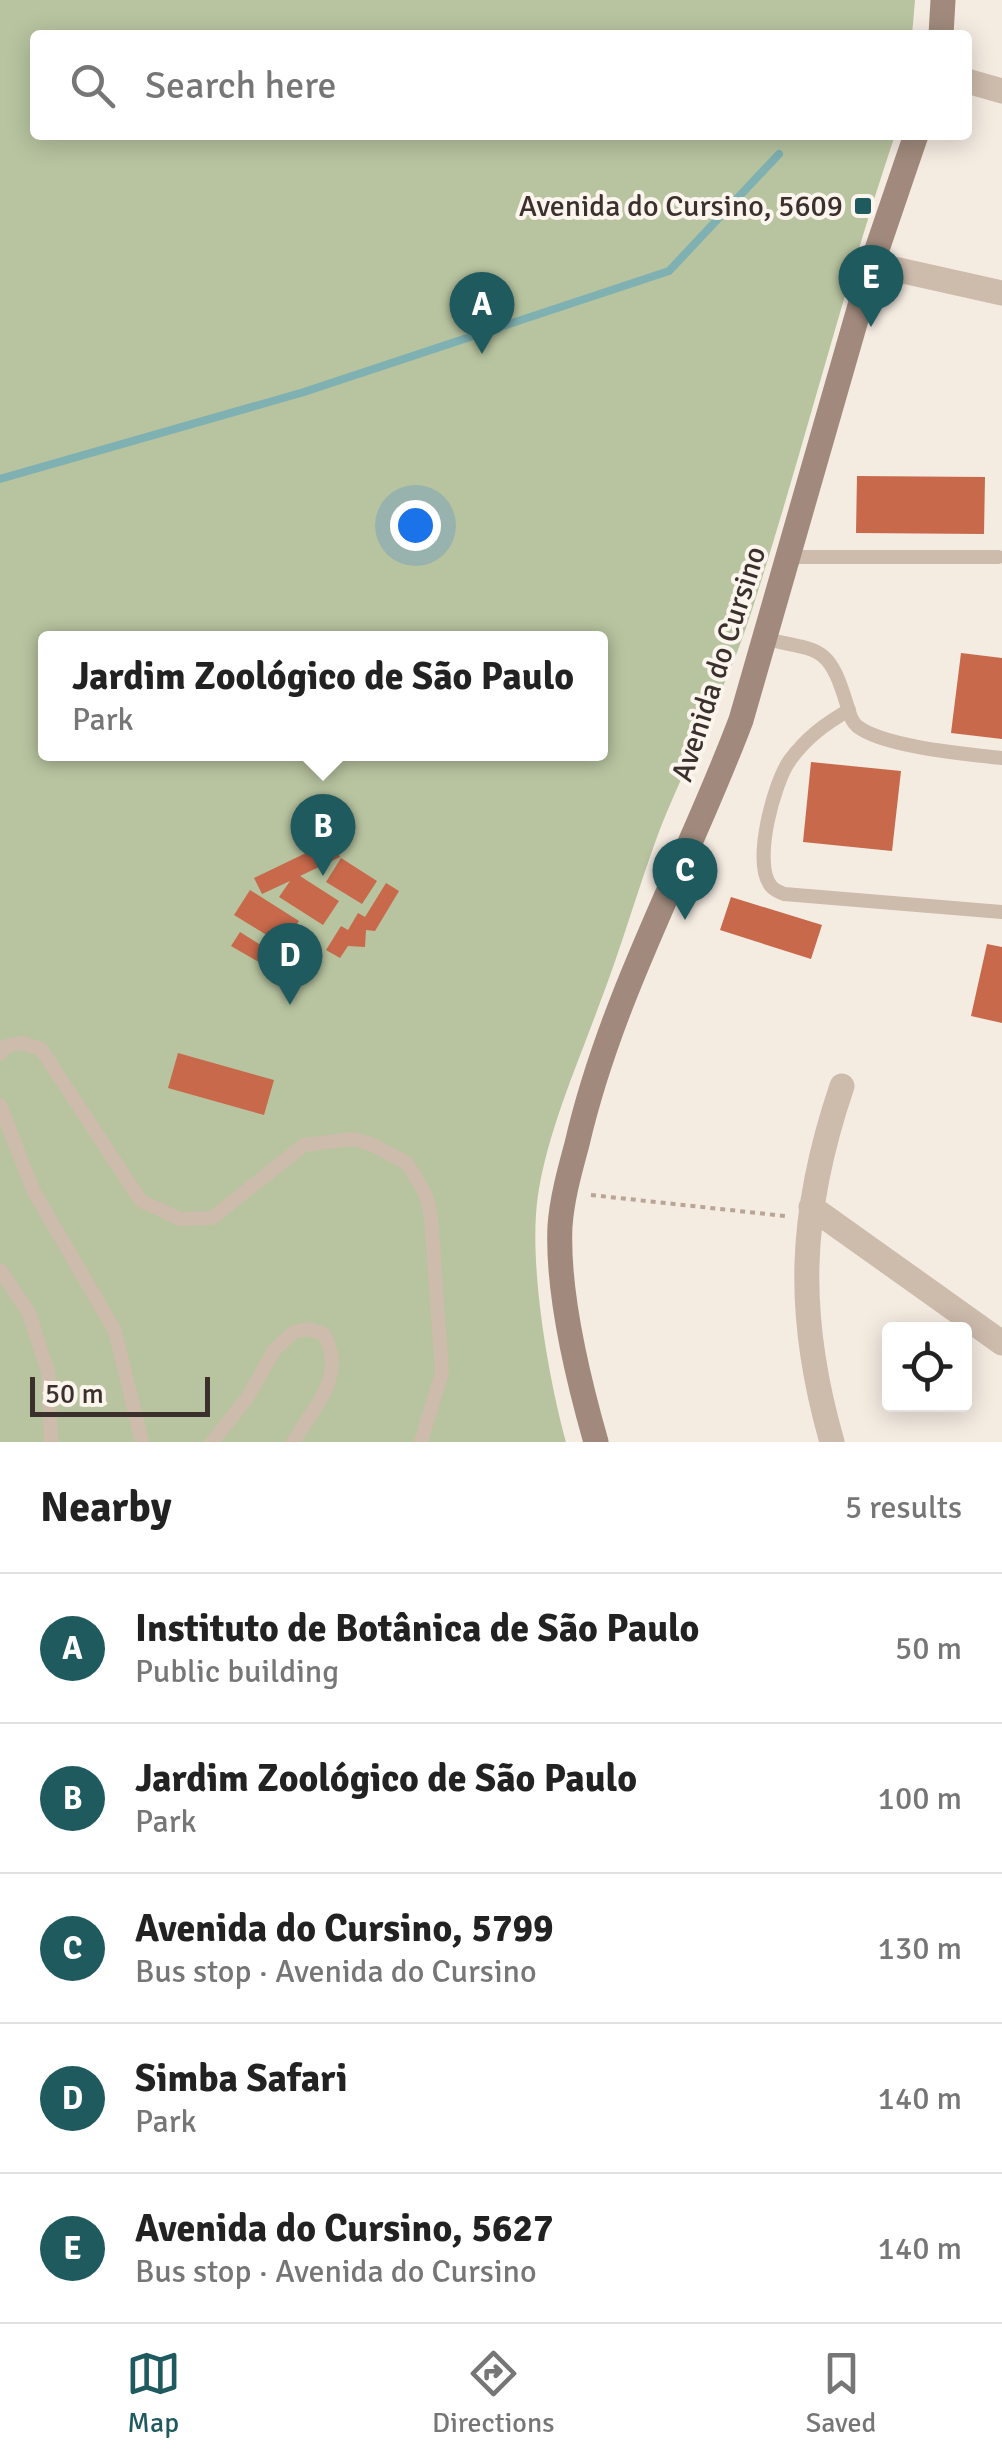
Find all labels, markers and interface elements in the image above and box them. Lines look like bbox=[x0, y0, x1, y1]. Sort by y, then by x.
search box bbox=[30, 30, 972, 140]
icon: search bbox=[65, 58, 120, 113]
text: Search here bbox=[145, 62, 337, 109]
place label: Avenida do Cursino, 5609 bbox=[519, 188, 843, 225]
marker: Avenida do Cursino, 5609 bbox=[852, 195, 874, 217]
pin: E bbox=[838, 245, 904, 327]
pin: A bbox=[450, 272, 514, 354]
your location bbox=[390, 500, 441, 551]
street label: Avenida do Cursino bbox=[664, 542, 774, 786]
popup bbox=[38, 631, 608, 761]
text: Jardim Zoológico de São Paulo bbox=[72, 653, 574, 700]
text: Park bbox=[72, 700, 134, 739]
pin: B bbox=[290, 794, 356, 876]
pin: C bbox=[652, 838, 718, 920]
pin: D bbox=[258, 922, 322, 1005]
map controls bbox=[882, 1322, 972, 1412]
button: locate bbox=[882, 1322, 972, 1412]
scale bar bbox=[30, 1372, 210, 1416]
text: 50 m bbox=[45, 1377, 104, 1411]
text: Nearby bbox=[40, 1482, 172, 1533]
text: 5 results bbox=[845, 1488, 962, 1527]
text: Instituto de Botânica de São Paulo bbox=[135, 1605, 699, 1652]
text: A bbox=[62, 1629, 83, 1668]
text: 50 m bbox=[895, 1629, 962, 1668]
text: Public building bbox=[135, 1652, 339, 1691]
text: Jardim Zoológico de São Paulo bbox=[135, 1755, 637, 1802]
text: B bbox=[63, 1779, 82, 1818]
text: 100 m bbox=[878, 1779, 962, 1818]
text: Park bbox=[135, 1802, 197, 1841]
text: Avenida do Cursino, 5799 bbox=[135, 1905, 554, 1952]
text: C bbox=[63, 1929, 82, 1968]
text: 130 m bbox=[878, 1929, 962, 1968]
text: Bus stop · Avenida do Cursino bbox=[135, 1952, 537, 1991]
text: Simba Safari bbox=[135, 2055, 347, 2102]
text: D bbox=[62, 2079, 83, 2118]
text: 140 m bbox=[878, 2079, 962, 2118]
text: Park bbox=[135, 2102, 197, 2141]
text: Avenida do Cursino, 5627 bbox=[135, 2205, 554, 2252]
text: E bbox=[63, 2229, 82, 2268]
text: 140 m bbox=[878, 2229, 962, 2268]
text: Bus stop · Avenida do Cursino bbox=[135, 2252, 537, 2291]
tab: Map bbox=[126, 2346, 181, 2440]
tab: Directions bbox=[432, 2346, 554, 2440]
tab: Saved bbox=[806, 2346, 876, 2440]

